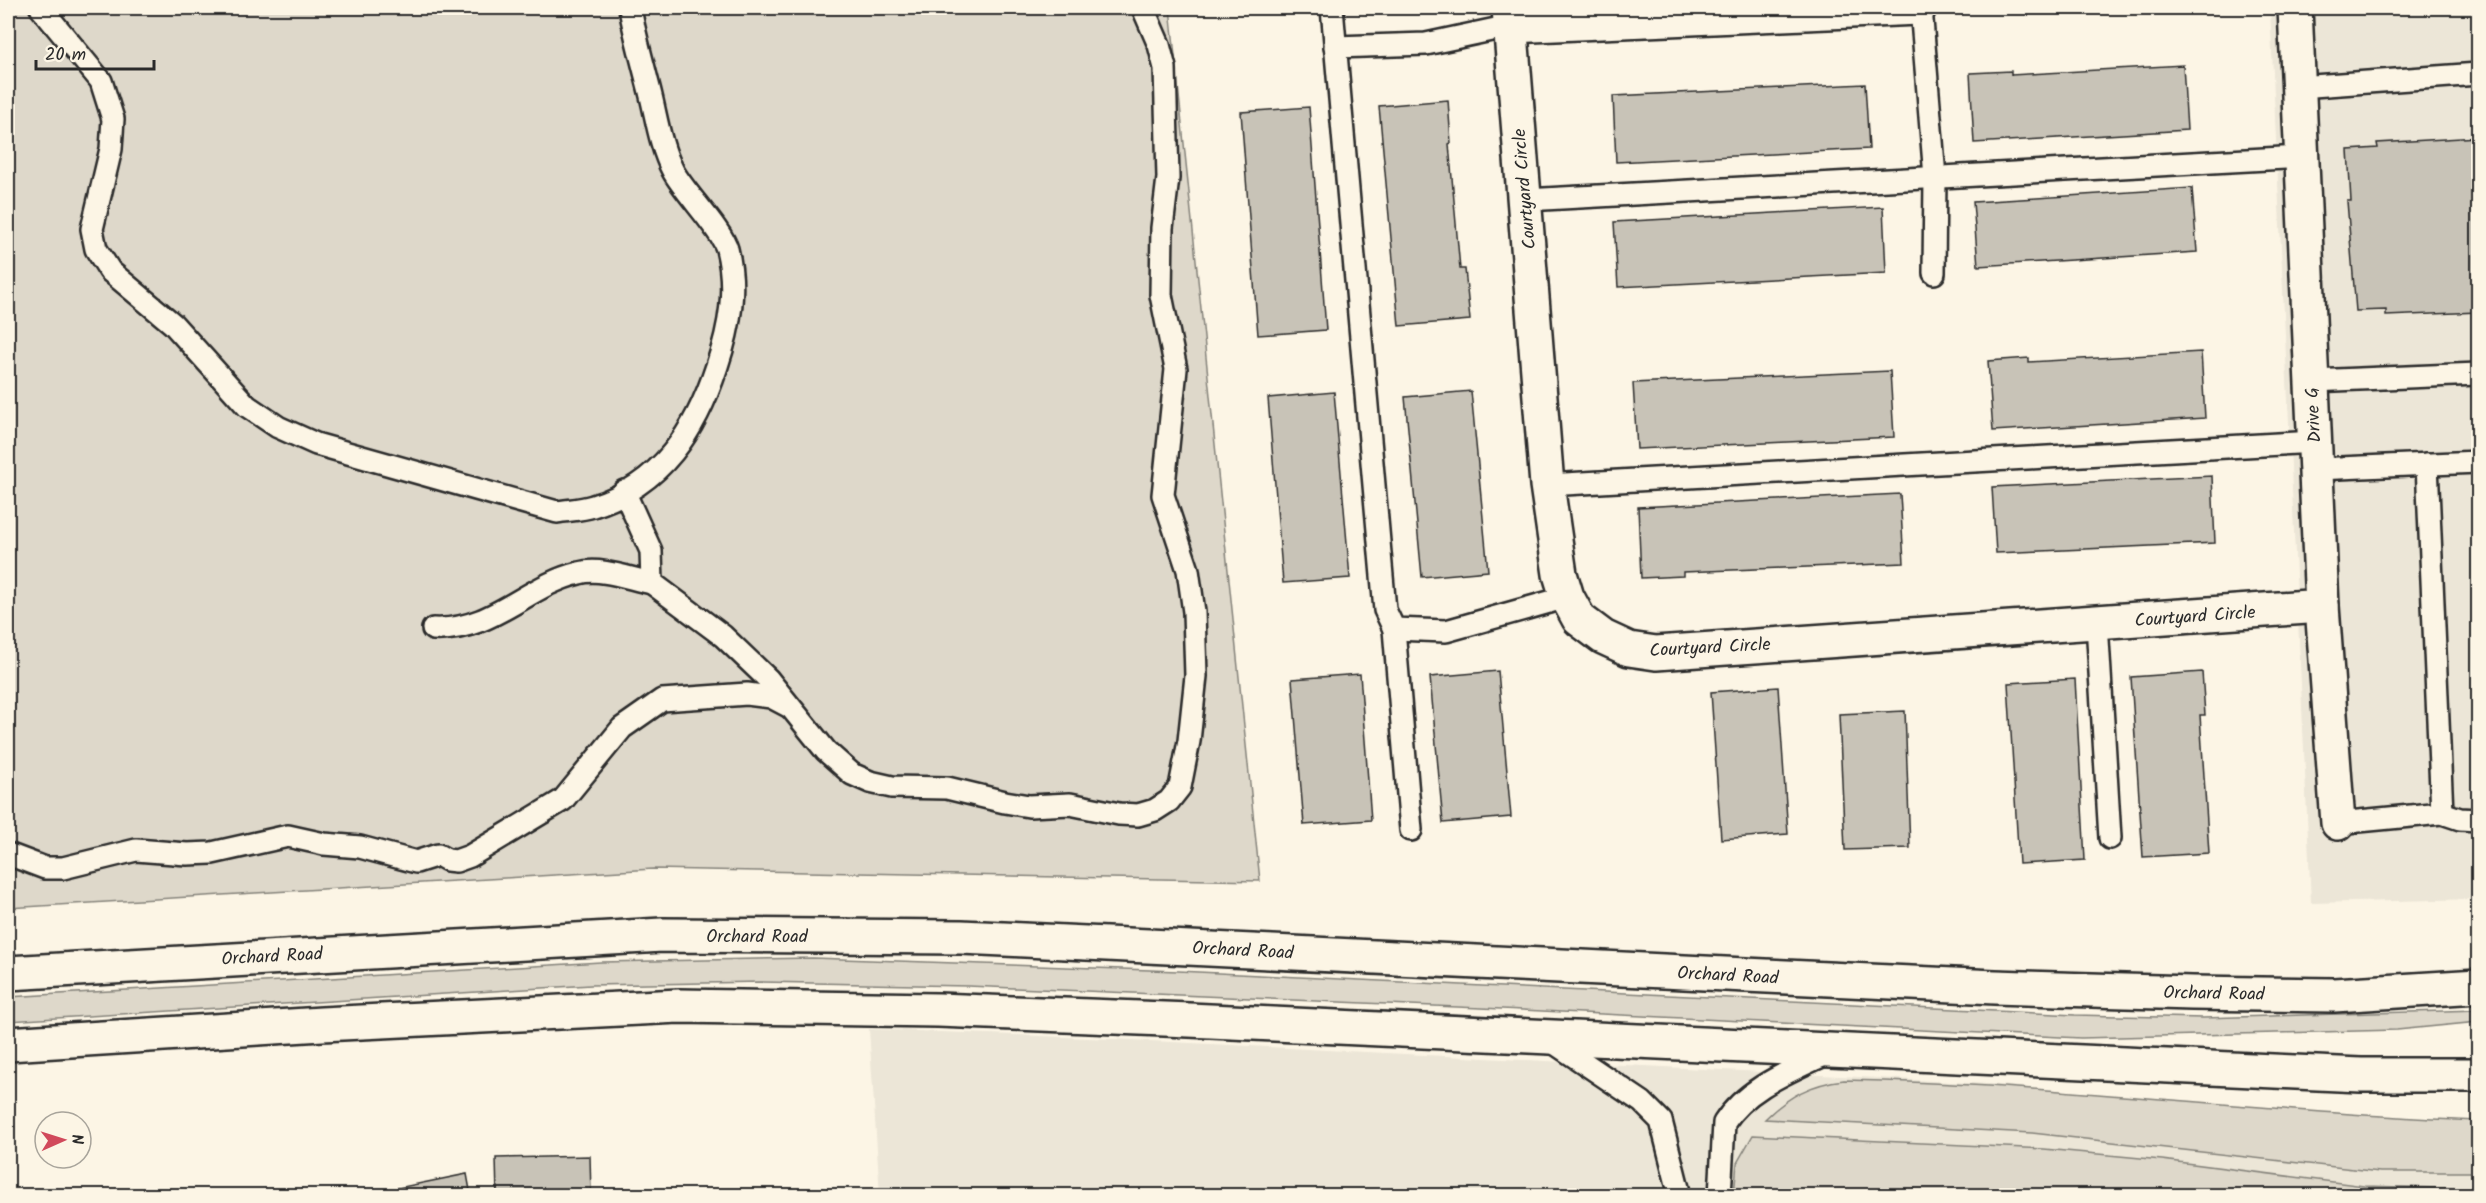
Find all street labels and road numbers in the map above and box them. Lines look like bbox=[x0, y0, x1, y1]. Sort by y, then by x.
street label: Courtyard Circle bbox=[1506, 127, 1545, 250]
street label: Drive G bbox=[2299, 386, 2330, 444]
street label: Courtyard Circle bbox=[2134, 599, 2257, 636]
street label: Courtyard Circle bbox=[1649, 631, 1771, 666]
street label: Orchard Road bbox=[706, 923, 809, 952]
street label: Orchard Road bbox=[1192, 934, 1295, 969]
street label: Orchard Road bbox=[221, 940, 324, 975]
street label: Orchard Road bbox=[1677, 959, 1780, 994]
street label: Orchard Road bbox=[2163, 979, 2266, 1010]

